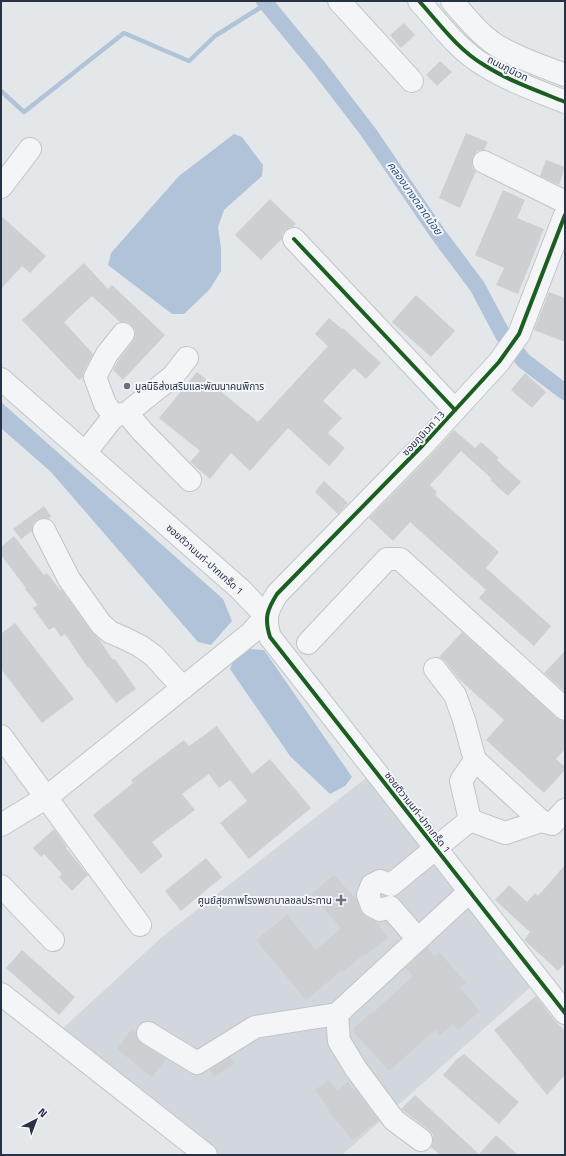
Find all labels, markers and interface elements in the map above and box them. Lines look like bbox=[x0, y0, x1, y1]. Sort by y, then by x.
street label: ถนนภูมิเวท bbox=[485, 52, 531, 85]
water label: คลองบางตลาดน้อย bbox=[384, 158, 447, 239]
place label: มูลนิธิส่งเสริมและพัฒนาคนพิการ bbox=[135, 379, 264, 394]
marker: มูลนิธิส่งเสริมและพัฒนาคนพิการ bbox=[122, 381, 132, 391]
street label: ซอยภูมิเวท 13 bbox=[399, 408, 448, 459]
street label: ซอยติวานนท์-ปากเกร็ด 1 bbox=[163, 521, 247, 598]
street label: ซอยติวานนท์-ปากเกร็ด 1 bbox=[381, 769, 454, 856]
place label: ศูนย์สุขภาพโรงพยาบาลชลประทาน bbox=[198, 893, 332, 908]
marker: ศูนย์สุขภาพโรงพยาบาลชลประทาน bbox=[335, 894, 347, 906]
north arrow bbox=[16, 1100, 56, 1140]
text: N bbox=[35, 1104, 51, 1121]

